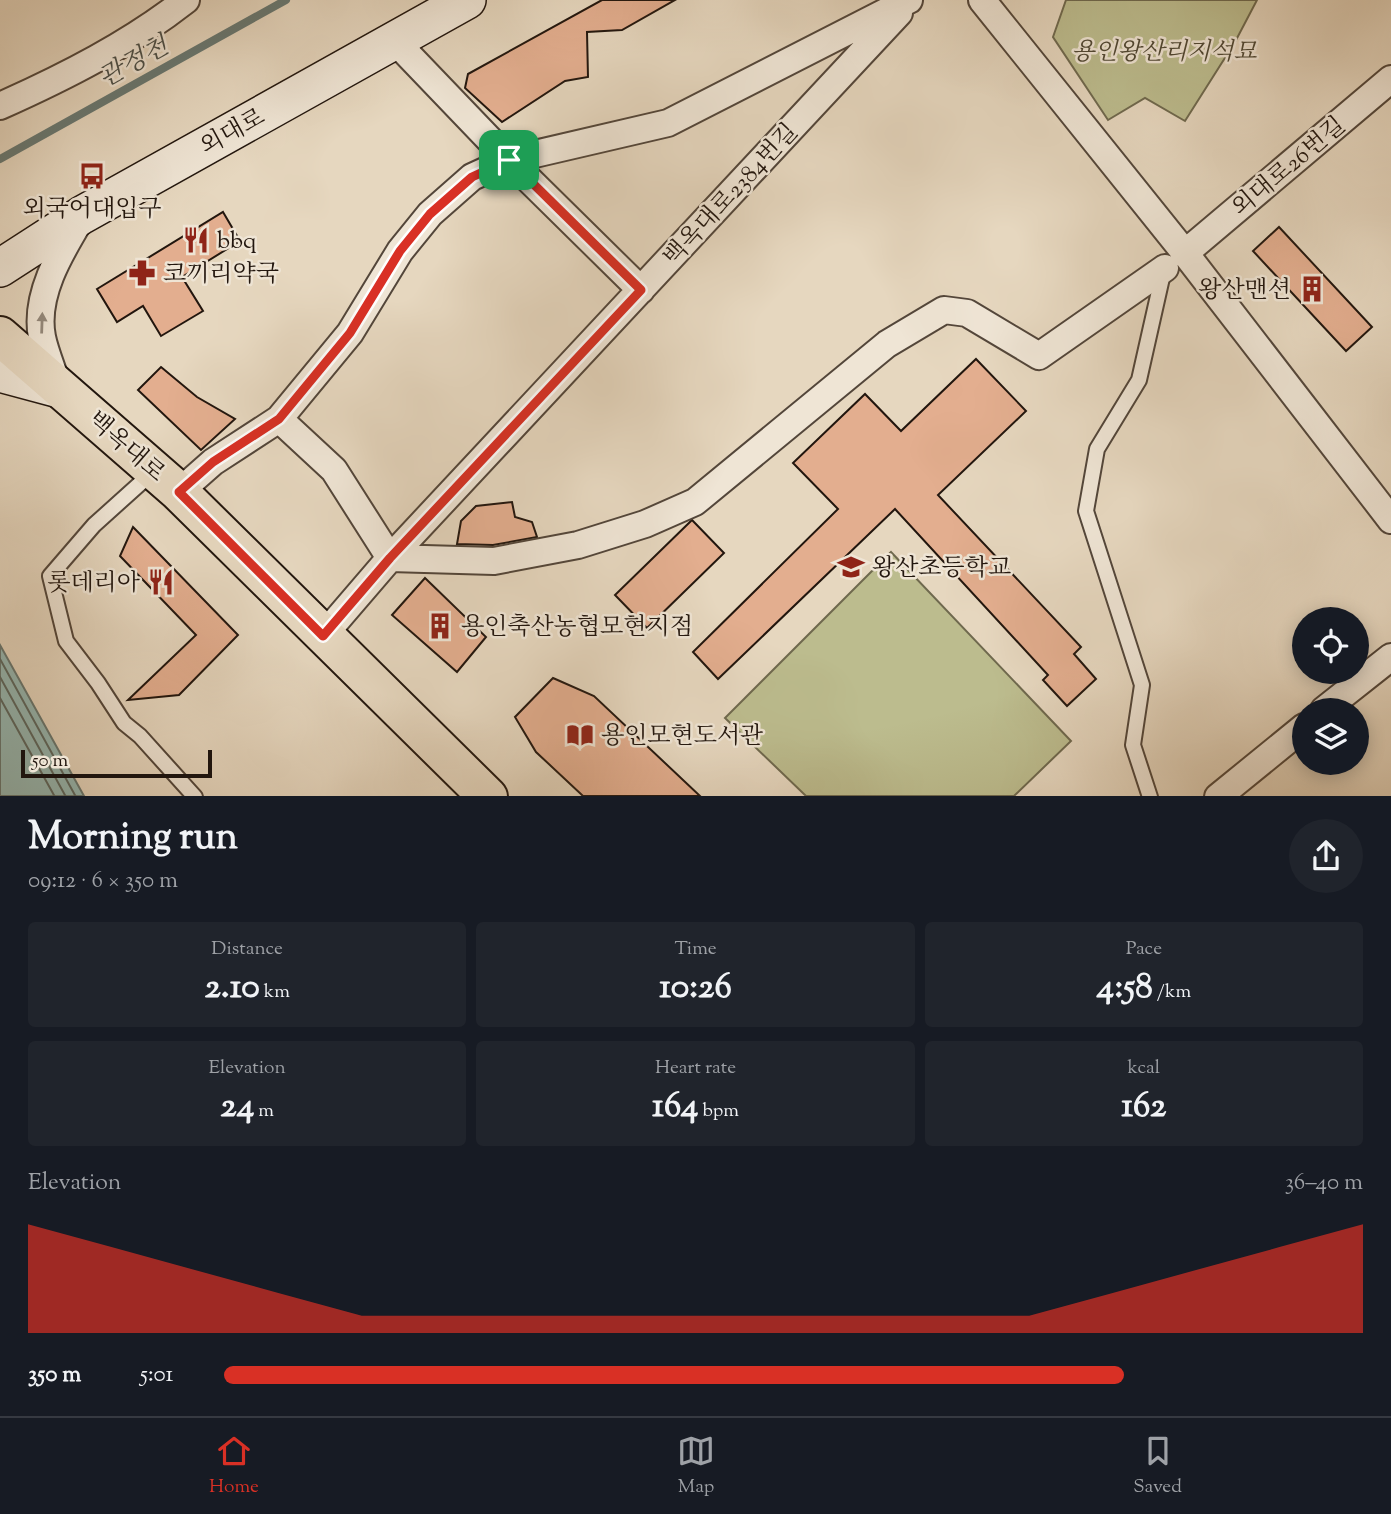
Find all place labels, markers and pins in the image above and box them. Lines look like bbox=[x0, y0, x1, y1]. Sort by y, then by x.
pin bbox=[479, 130, 539, 190]
bus stop icon: 외국어대입구 bbox=[77, 161, 107, 191]
place label: 외국어대입구 bbox=[22, 193, 162, 227]
restaurant icon: bbq bbox=[181, 225, 211, 255]
place label: bbq bbox=[217, 225, 257, 259]
pharmacy icon: 코끼리약국 bbox=[127, 258, 157, 288]
place label: 코끼리약국 bbox=[163, 258, 279, 292]
place label: 왕산맨션 bbox=[1198, 274, 1291, 308]
building icon: 왕산맨션 bbox=[1297, 274, 1327, 304]
school or university icon: 왕산초등학교 bbox=[836, 552, 866, 582]
place label: 왕산초등학교 bbox=[872, 552, 1011, 586]
place label: 롯데리아 bbox=[47, 567, 140, 601]
restaurant icon: 롯데리아 bbox=[146, 567, 176, 597]
building icon: 용인축산농협모현지점 bbox=[425, 611, 455, 641]
place label: 용인축산농협모현지점 bbox=[461, 611, 693, 645]
library icon: 용인모현도서관 bbox=[565, 720, 595, 750]
place label: 용인모현도서관 bbox=[601, 720, 763, 754]

